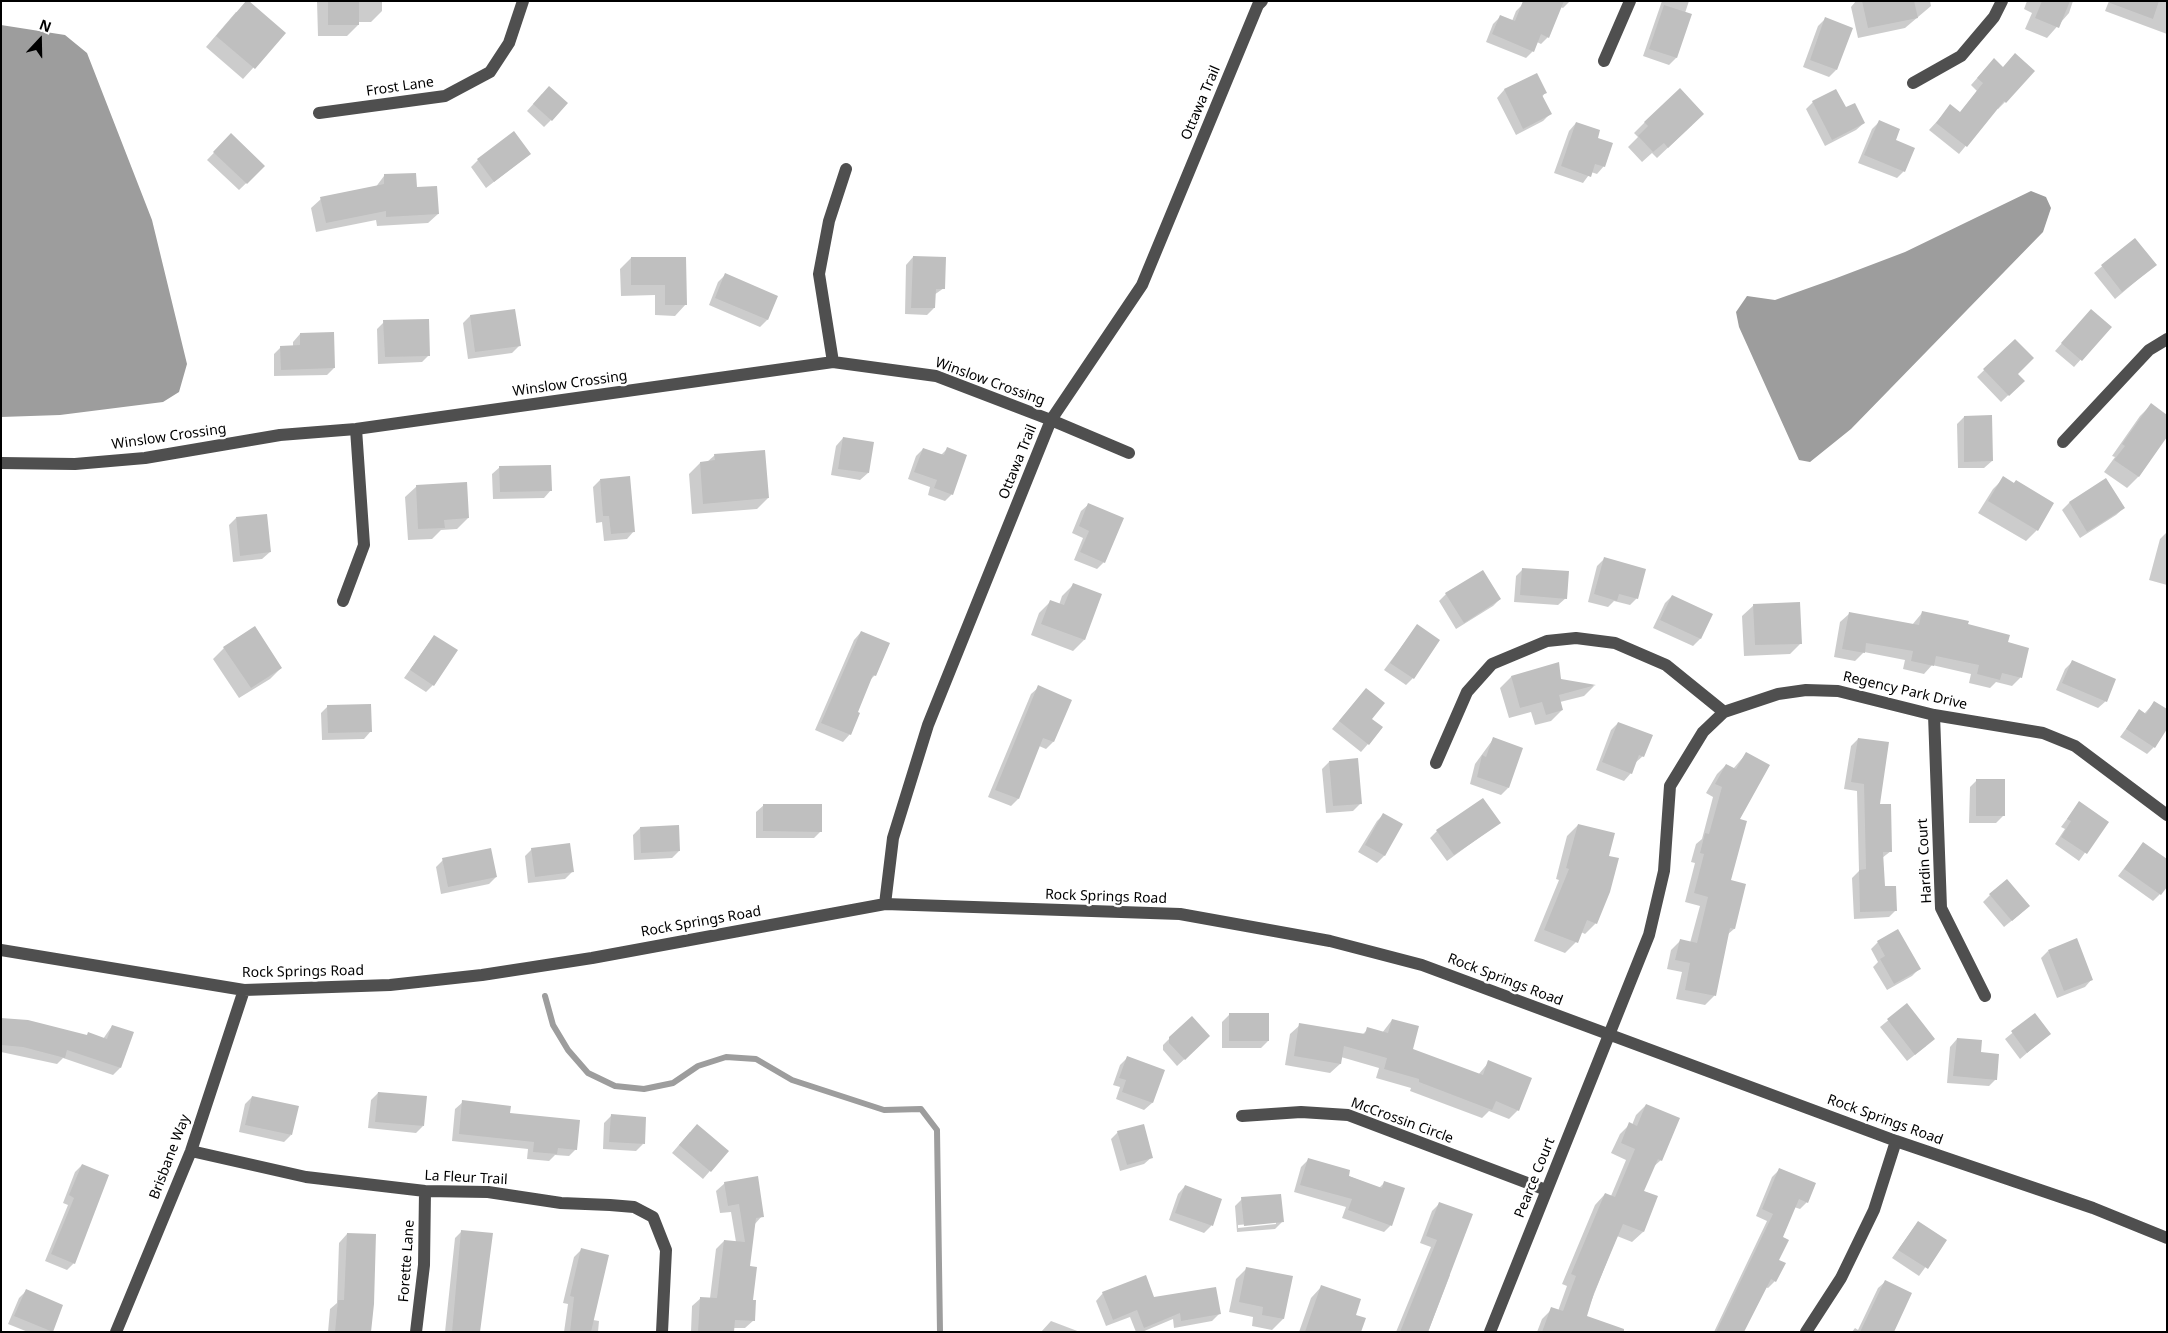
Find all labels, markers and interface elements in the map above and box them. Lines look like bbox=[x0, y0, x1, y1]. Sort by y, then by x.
north arrow bbox=[15, 15, 65, 65]
text: N bbox=[37, 15, 54, 36]
street label: Ottawa Trail bbox=[1178, 63, 1224, 143]
street label: Frost Lane bbox=[365, 74, 435, 100]
street label: Winslow Crossing bbox=[933, 354, 1047, 410]
street label: Winslow Crossing bbox=[512, 368, 628, 400]
street label: Winslow Crossing bbox=[111, 421, 227, 453]
street label: Ottawa Trail bbox=[995, 422, 1041, 502]
street label: Regency Park Drive bbox=[1841, 669, 1969, 713]
street label: Hardin Court bbox=[1914, 818, 1936, 904]
street label: Rock Springs Road bbox=[1045, 886, 1167, 908]
street label: Rock Springs Road bbox=[639, 903, 763, 941]
street label: Rock Springs Road bbox=[1445, 950, 1565, 1010]
street label: Rock Springs Road bbox=[242, 963, 364, 981]
street label: Rock Springs Road bbox=[1825, 1091, 1945, 1149]
street label: McCrossin Circle bbox=[1349, 1095, 1455, 1147]
street label: Brisbane Way bbox=[146, 1112, 194, 1202]
street label: Pearce Court bbox=[1511, 1136, 1559, 1220]
street label: La Fleur Trail bbox=[424, 1167, 508, 1189]
street label: Forette Lane bbox=[396, 1219, 418, 1303]

